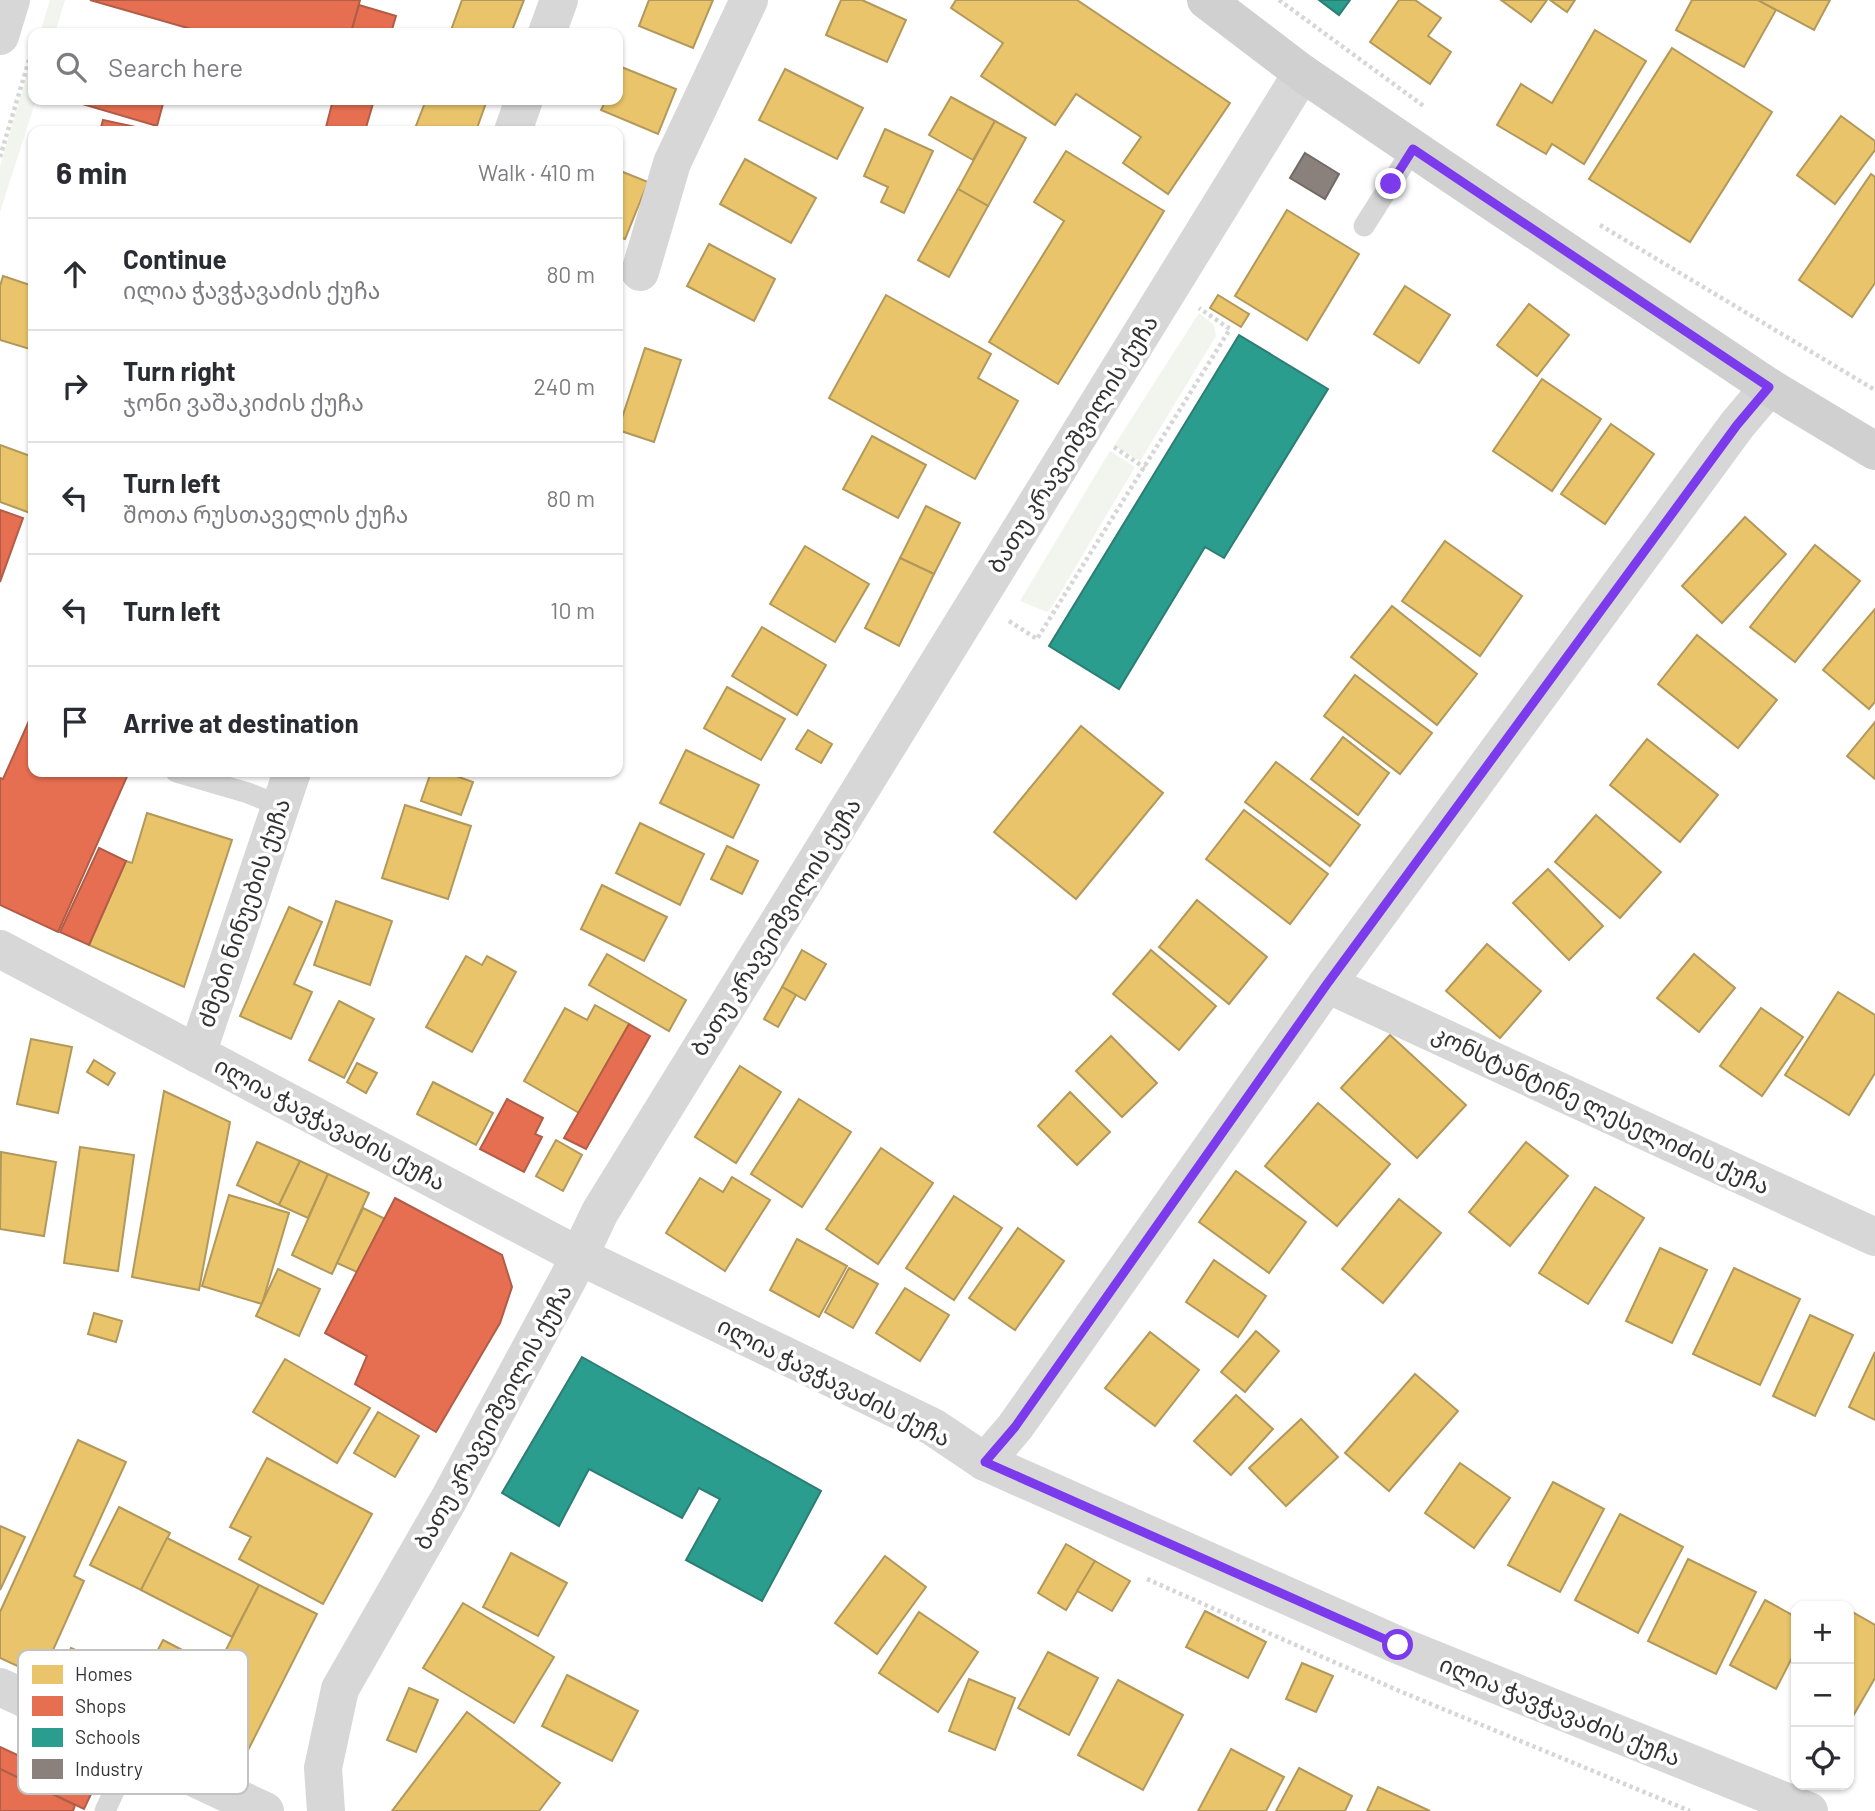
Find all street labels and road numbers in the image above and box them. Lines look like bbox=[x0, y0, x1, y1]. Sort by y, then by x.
street label: ბათუ კრავეიშვილის ქუჩა bbox=[981, 309, 1164, 578]
street label: ბათუ კრავეიშვილის ქუჩა bbox=[684, 792, 867, 1061]
street label: ძმები ნინუების ქუჩა bbox=[191, 795, 296, 1031]
street label: კონსტანტინე ლესელიძის ქუჩა bbox=[1428, 1018, 1775, 1201]
street label: ილია ჭავჭავაძის ქუჩა bbox=[210, 1050, 451, 1197]
street label: ბათუ კრავეიშვილის ქუჩა bbox=[407, 1279, 578, 1555]
street label: ილია ჭავჭავაძის ქუჩა bbox=[713, 1310, 955, 1453]
street label: ილია ჭავჭავაძის ქუჩა bbox=[1435, 1649, 1685, 1772]

